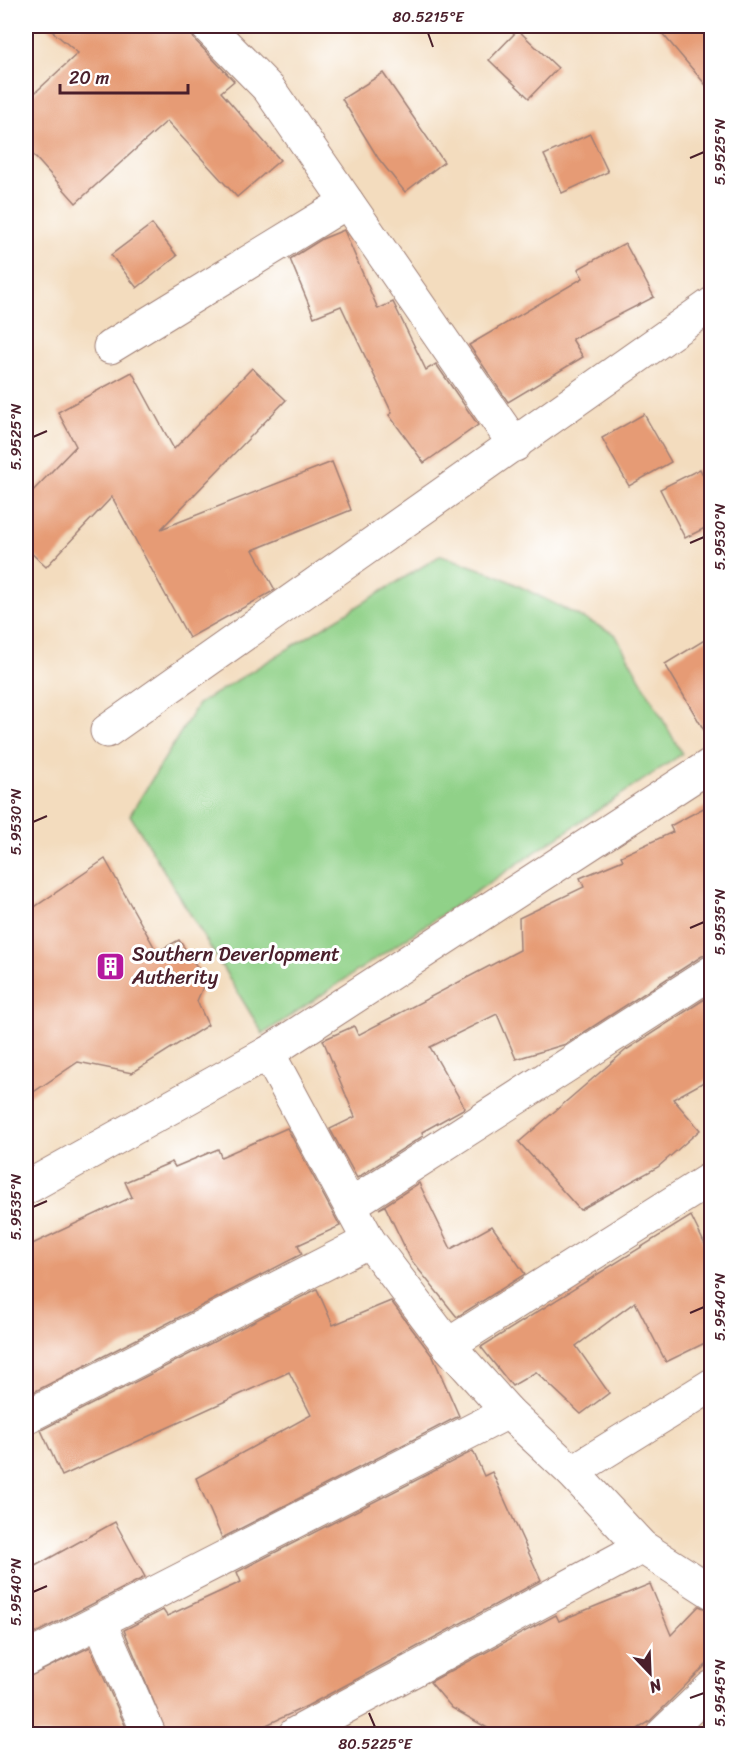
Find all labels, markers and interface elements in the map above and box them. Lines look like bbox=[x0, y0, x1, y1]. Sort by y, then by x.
text: 80.5215°E bbox=[392, 4, 465, 30]
scale bar bbox=[60, 57, 188, 95]
text: 20 m bbox=[69, 62, 109, 94]
text: 5.9525°N bbox=[707, 118, 733, 185]
text: 5.9525°N bbox=[3, 403, 29, 470]
text: 5.9530°N bbox=[707, 503, 733, 570]
text: 5.9530°N bbox=[3, 788, 29, 855]
text: 5.9535°N bbox=[707, 888, 733, 955]
place label: Southern Deverlopment Autherity bbox=[131, 937, 340, 995]
building icon: Southern Deverlopment Autherity bbox=[95, 950, 127, 982]
text: 5.9535°N bbox=[3, 1173, 29, 1240]
text: 5.9540°N bbox=[707, 1273, 733, 1341]
text: 5.9540°N bbox=[3, 1558, 29, 1626]
north arrow bbox=[620, 1643, 680, 1703]
text: 5.9545°N bbox=[707, 1659, 733, 1727]
text: N bbox=[644, 1670, 667, 1702]
text: 80.5225°E bbox=[338, 1731, 413, 1757]

